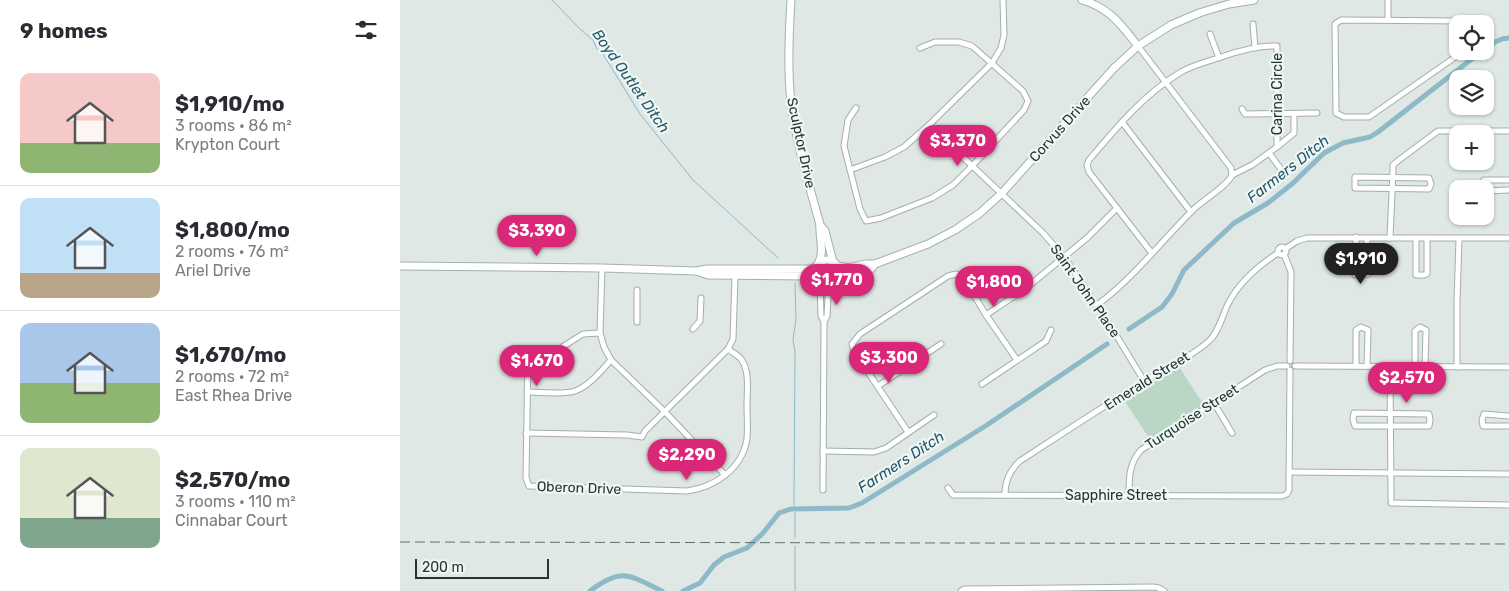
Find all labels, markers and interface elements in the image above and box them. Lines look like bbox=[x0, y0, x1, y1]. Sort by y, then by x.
map controls bbox=[1449, 15, 1494, 225]
button: locate bbox=[1449, 15, 1494, 60]
icon: filters bbox=[352, 16, 380, 44]
text: 9 homes bbox=[20, 18, 108, 43]
water label: Boyd Outlet Ditch bbox=[588, 26, 674, 136]
street label: Carina Circle bbox=[1269, 53, 1286, 135]
button: layers bbox=[1449, 70, 1494, 115]
text: $1,910/mo bbox=[175, 91, 285, 116]
street label: Corvus Drive bbox=[1026, 92, 1094, 166]
icon: home bbox=[60, 93, 120, 153]
street label: Sculptor Drive bbox=[783, 96, 819, 190]
text: 3 rooms · 86 m² bbox=[175, 116, 292, 135]
pin: $3,370 bbox=[917, 124, 999, 167]
button: + bbox=[1449, 125, 1494, 170]
text: $3,370 bbox=[930, 131, 986, 150]
water label: Farmers Ditch bbox=[1243, 131, 1333, 207]
text: Krypton Court bbox=[175, 135, 280, 154]
button: − bbox=[1449, 180, 1494, 225]
pin: $3,390 bbox=[496, 214, 578, 257]
text: $1,800/mo bbox=[175, 217, 290, 242]
icon: home bbox=[60, 218, 120, 278]
text: $3,390 bbox=[508, 221, 566, 240]
street label: Saint John Place bbox=[1046, 241, 1124, 341]
text: 2 rooms · 76 m² bbox=[175, 242, 289, 261]
pin: $1,910 bbox=[1320, 242, 1402, 285]
text: $1,910 bbox=[1335, 249, 1387, 268]
text: Ariel Drive bbox=[175, 261, 251, 280]
pin: $1,770 bbox=[796, 264, 878, 306]
pin: $1,800 bbox=[953, 266, 1035, 308]
text: $1,770 bbox=[811, 270, 863, 289]
text: $1,800 bbox=[966, 272, 1022, 291]
text: $1,670/mo bbox=[175, 342, 286, 367]
pin: $3,300 bbox=[848, 342, 930, 384]
icon: home bbox=[60, 343, 120, 403]
pin: $1,670 bbox=[496, 344, 578, 387]
text: $3,300 bbox=[860, 348, 918, 367]
street label: Emerald Street bbox=[1101, 348, 1193, 414]
text: $1,670 bbox=[511, 351, 563, 370]
pin: $2,570 bbox=[1366, 362, 1448, 404]
text: 2 rooms · 72 m² bbox=[175, 367, 289, 386]
text: $2,570 bbox=[1379, 368, 1435, 387]
street label: Turquoise Street bbox=[1142, 380, 1242, 453]
text: East Rhea Drive bbox=[175, 386, 292, 405]
water label: Farmers Ditch bbox=[854, 427, 948, 497]
pin: $2,290 bbox=[646, 438, 728, 481]
text: $2,290 bbox=[658, 445, 716, 464]
text: $2,570/mo bbox=[175, 467, 290, 492]
icon: home bbox=[60, 468, 120, 528]
street label: Oberon Drive bbox=[536, 478, 622, 498]
street label: Sapphire Street bbox=[1065, 487, 1168, 504]
text: 3 rooms · 110 m² bbox=[175, 492, 296, 511]
text: Cinnabar Court bbox=[175, 511, 288, 530]
scale bar bbox=[415, 556, 549, 579]
text: 200 m bbox=[422, 559, 464, 576]

